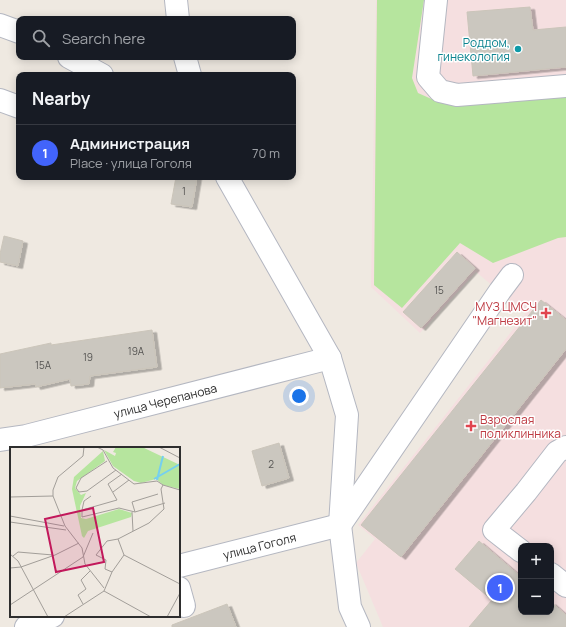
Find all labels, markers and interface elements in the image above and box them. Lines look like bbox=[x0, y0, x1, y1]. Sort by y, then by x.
search box bbox=[16, 16, 296, 60]
icon: search bbox=[30, 27, 52, 49]
text: Search here bbox=[62, 28, 145, 49]
place label: Роддом, гинекология bbox=[438, 34, 510, 65]
marker: Роддом, гинекология bbox=[513, 44, 523, 54]
text: Nearby bbox=[32, 87, 90, 110]
text: Администрация bbox=[70, 133, 190, 154]
text: 1 bbox=[42, 144, 48, 162]
text: 70 m bbox=[252, 144, 280, 162]
text: Place · улица Гоголя bbox=[70, 154, 192, 172]
house number: 1 bbox=[182, 184, 186, 198]
house number: 15 bbox=[434, 283, 444, 297]
place label: МУЗ ЦМСЧ "Магнезит" bbox=[472, 298, 537, 329]
marker: МУЗ ЦМСЧ "Магнезит" bbox=[540, 307, 552, 319]
house number: 19А bbox=[128, 344, 145, 358]
house number: 19 bbox=[83, 350, 93, 364]
house number: 15А bbox=[35, 358, 52, 372]
street label: улица Черепанова bbox=[112, 379, 219, 422]
your location bbox=[289, 386, 309, 406]
place label: Взрослая поликлинника bbox=[480, 411, 561, 442]
marker: Взрослая поликлинника bbox=[465, 420, 477, 432]
inset map bbox=[10, 447, 180, 617]
house number: 2 bbox=[268, 457, 274, 471]
street label: улица Гоголя bbox=[221, 528, 298, 563]
map controls bbox=[518, 543, 554, 615]
button: + bbox=[518, 543, 554, 579]
pin: 1 bbox=[487, 573, 513, 603]
button: − bbox=[518, 579, 554, 615]

